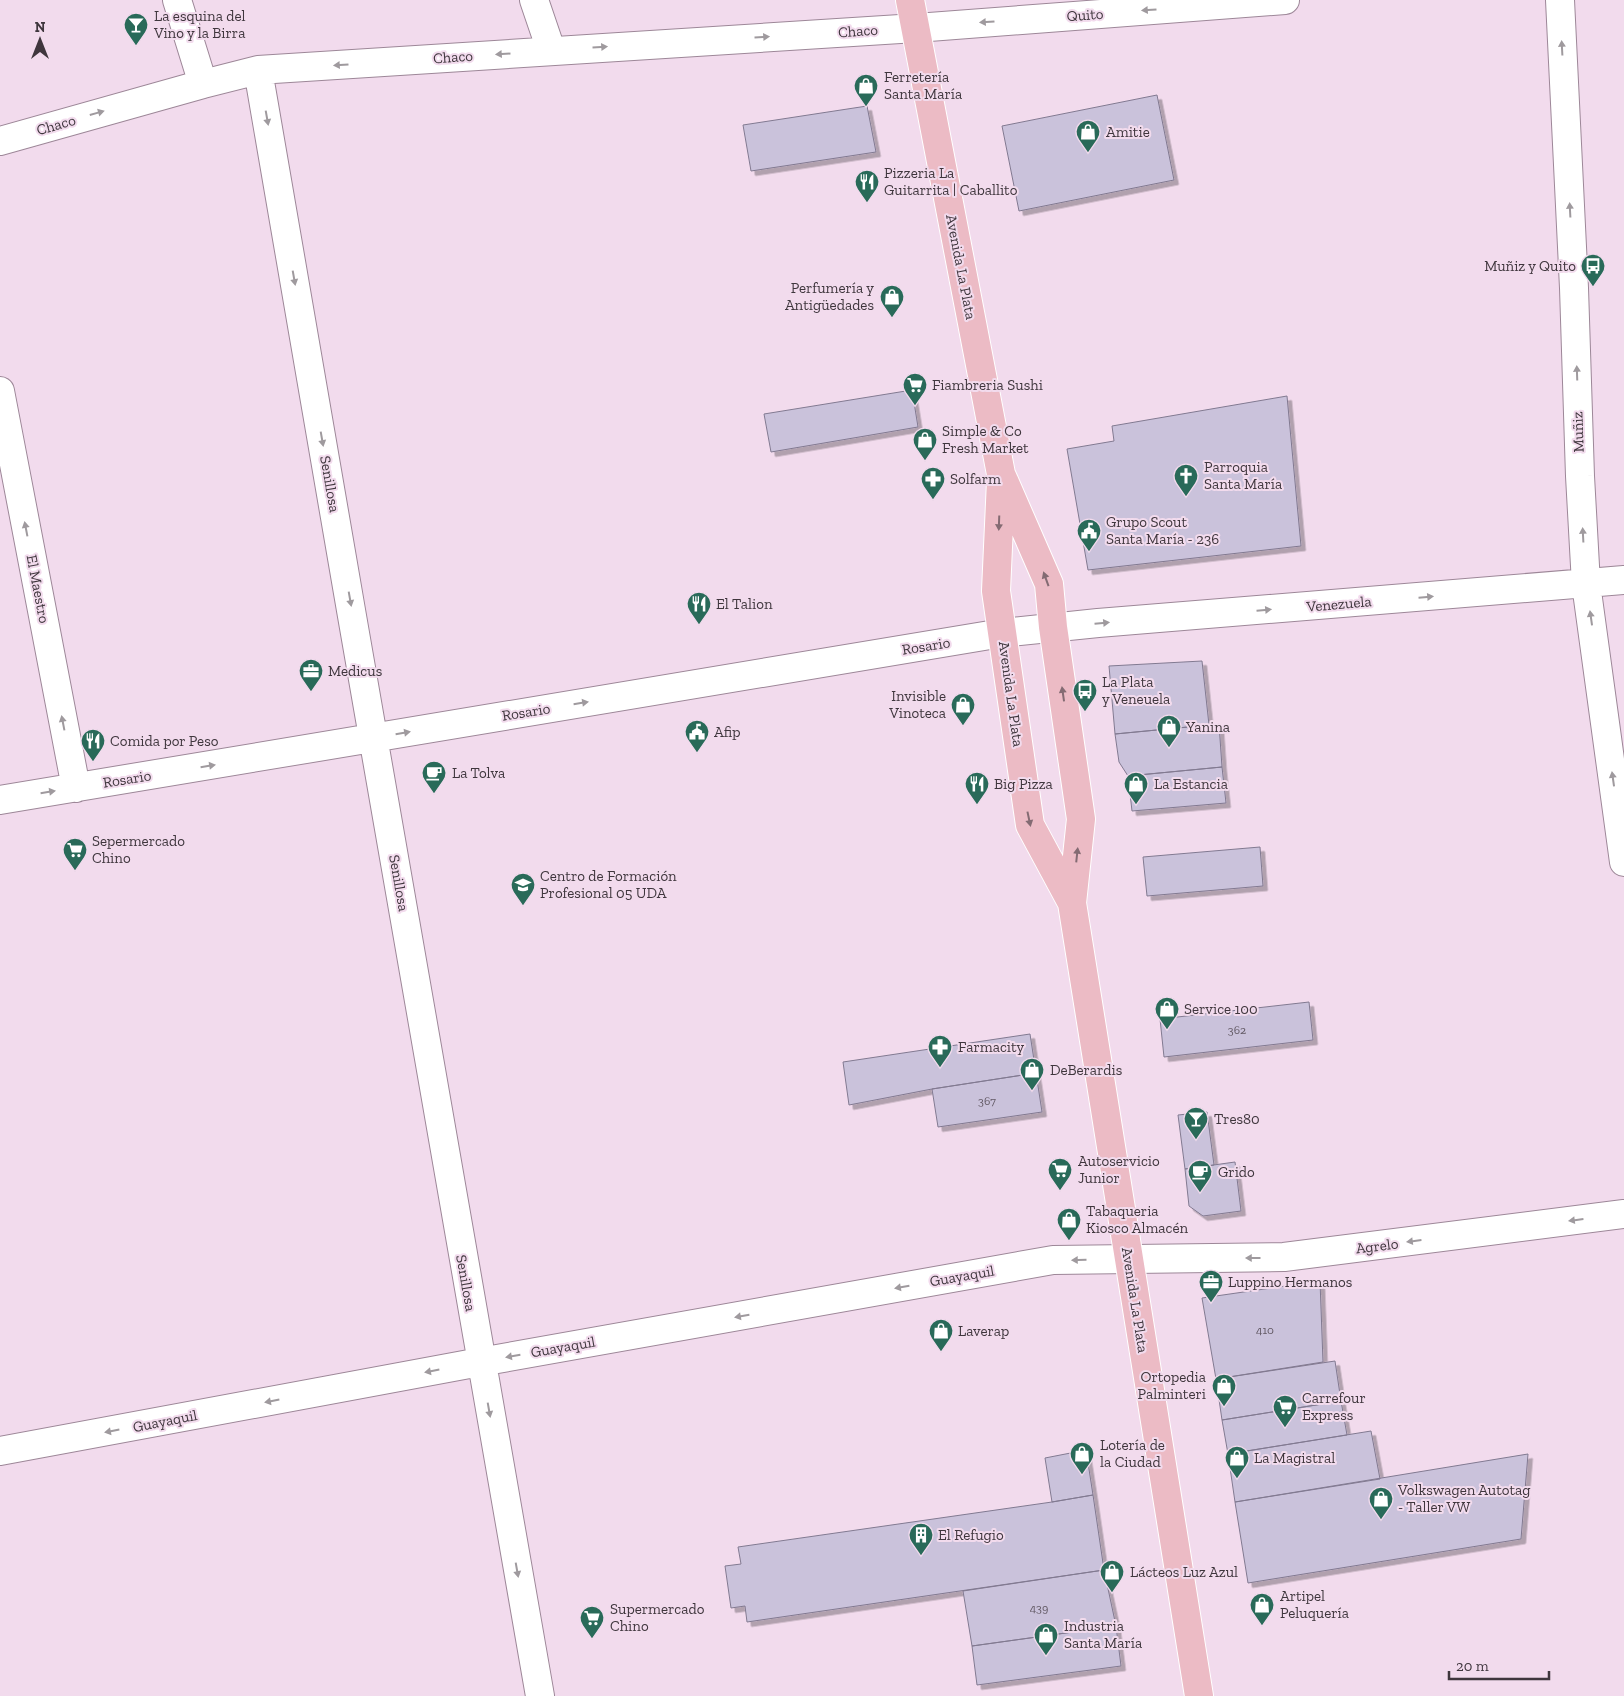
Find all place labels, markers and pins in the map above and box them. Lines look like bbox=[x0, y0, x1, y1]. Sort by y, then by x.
place label: La esquina del Vino y la Birra bbox=[153, 7, 246, 42]
bar icon: La esquina del Vino y la Birra bbox=[123, 12, 149, 46]
place label: Ferretería Santa María bbox=[884, 68, 962, 103]
shop icon: Ferretería Santa María bbox=[853, 73, 879, 107]
shop icon: Amitie bbox=[1075, 119, 1101, 153]
place label: Amitie bbox=[1106, 123, 1150, 141]
place label: Pizzeria La Guitarrita | Caballito bbox=[884, 164, 1018, 199]
restaurant icon: Pizzeria La Guitarrita | Caballito bbox=[854, 169, 880, 203]
bus stop icon: Muñiz y Quito bbox=[1580, 253, 1606, 287]
place label: Muñiz y Quito bbox=[1484, 257, 1576, 275]
place label: Perfumería y Antigüedades bbox=[785, 279, 874, 314]
shop icon: Perfumería y Antigüedades bbox=[879, 284, 905, 318]
supermarket icon: Fiambreria Sushi bbox=[902, 372, 928, 406]
place label: Fiambreria Sushi bbox=[932, 376, 1043, 394]
place label: Simple & Co Fresh Market bbox=[942, 422, 1029, 457]
shop icon: Simple & Co Fresh Market bbox=[912, 427, 938, 461]
place label: Parroquia Santa María bbox=[1204, 458, 1282, 493]
church icon: Parroquia Santa María bbox=[1173, 463, 1199, 497]
pharmacy icon: Solfarm bbox=[920, 466, 946, 500]
place label: Solfarm bbox=[950, 470, 1001, 488]
place label: Grupo Scout Santa María - 236 bbox=[1106, 513, 1219, 548]
public building icon: Grupo Scout Santa María - 236 bbox=[1076, 518, 1102, 552]
restaurant icon: El Talion bbox=[686, 591, 712, 625]
place label: El Talion bbox=[716, 595, 773, 613]
office icon: Medicus bbox=[298, 658, 324, 692]
place label: Medicus bbox=[328, 662, 382, 680]
place label: La Plata y Veneuela bbox=[1102, 673, 1170, 708]
bus stop icon: La Plata y Veneuela bbox=[1072, 678, 1098, 712]
place label: Invisible Vinoteca bbox=[888, 687, 946, 722]
shop icon: Invisible Vinoteca bbox=[950, 692, 976, 726]
shop icon: Yanina bbox=[1156, 714, 1182, 748]
place label: Yanina bbox=[1185, 718, 1230, 736]
public building icon: Afip bbox=[684, 719, 710, 753]
place label: Afip bbox=[714, 723, 741, 741]
restaurant icon: Comida por Peso bbox=[80, 728, 106, 762]
place label: Comida por Peso bbox=[110, 732, 219, 750]
cafe icon: La Tolva bbox=[421, 760, 447, 794]
place label: La Tolva bbox=[452, 764, 505, 782]
restaurant icon: Big Pizza bbox=[964, 771, 990, 805]
shop icon: La Estancia bbox=[1123, 771, 1149, 805]
place label: Big Pizza bbox=[994, 775, 1053, 793]
place label: La Estancia bbox=[1154, 775, 1228, 793]
place label: Sepermercado Chino bbox=[92, 832, 185, 867]
supermarket icon: Sepermercado Chino bbox=[62, 837, 88, 871]
place label: Centro de Formación Profesional 05 UDA bbox=[540, 867, 677, 902]
school or university icon: Centro de Formación Profesional 05 UDA bbox=[510, 872, 536, 906]
shop icon: Service 100 bbox=[1154, 996, 1180, 1030]
place label: Service 100 bbox=[1184, 1000, 1258, 1018]
pharmacy icon: Farmacity bbox=[927, 1034, 953, 1068]
place label: Farmacity bbox=[958, 1038, 1025, 1056]
shop icon: DeBerardis bbox=[1019, 1057, 1045, 1091]
place label: DeBerardis bbox=[1050, 1061, 1122, 1079]
bar icon: Tres80 bbox=[1183, 1106, 1209, 1140]
place label: Tres80 bbox=[1214, 1110, 1260, 1128]
place label: Autoservicio Junior bbox=[1078, 1152, 1160, 1187]
supermarket icon: Autoservicio Junior bbox=[1047, 1157, 1073, 1191]
cafe icon: Grido bbox=[1187, 1159, 1213, 1193]
place label: Grido bbox=[1218, 1163, 1255, 1181]
place label: Tabaqueria Kiosco Almacén bbox=[1086, 1202, 1189, 1237]
shop icon: Tabaqueria Kiosco Almacén bbox=[1056, 1207, 1082, 1241]
office icon: Luppino Hermanos bbox=[1198, 1269, 1224, 1303]
place label: Luppino Hermanos bbox=[1228, 1273, 1352, 1291]
shop icon: Laverap bbox=[928, 1318, 954, 1352]
place label: Laverap bbox=[958, 1322, 1009, 1340]
place label: Ortopedia Palminteri bbox=[1137, 1368, 1206, 1403]
shop icon: Ortopedia Palminteri bbox=[1211, 1373, 1237, 1407]
place label: Carrefour Express bbox=[1302, 1389, 1366, 1424]
supermarket icon: Carrefour Express bbox=[1272, 1394, 1298, 1428]
place label: Lotería de la Ciudad bbox=[1100, 1436, 1165, 1471]
shop icon: Lotería de la Ciudad bbox=[1069, 1441, 1095, 1475]
shop icon: La Magistral bbox=[1224, 1445, 1250, 1479]
place label: La Magistral bbox=[1254, 1449, 1335, 1467]
place label: Volkswagen Autotag - Taller VW bbox=[1397, 1481, 1531, 1516]
shop icon: Volkswagen Autotag - Taller VW bbox=[1368, 1486, 1394, 1520]
building icon: El Refugio bbox=[908, 1522, 934, 1556]
place label: El Refugio bbox=[938, 1526, 1004, 1544]
shop icon: Lácteos Luz Azul bbox=[1099, 1559, 1125, 1593]
place label: Lácteos Luz Azul bbox=[1130, 1563, 1238, 1581]
place label: Artipel Peluquería bbox=[1280, 1587, 1349, 1622]
shop icon: Artipel Peluquería bbox=[1249, 1592, 1275, 1626]
place label: Supermercado Chino bbox=[610, 1600, 705, 1635]
supermarket icon: Supermercado Chino bbox=[579, 1605, 605, 1639]
place label: Industria Santa María bbox=[1064, 1617, 1142, 1652]
shop icon: Industria Santa María bbox=[1033, 1622, 1059, 1656]

